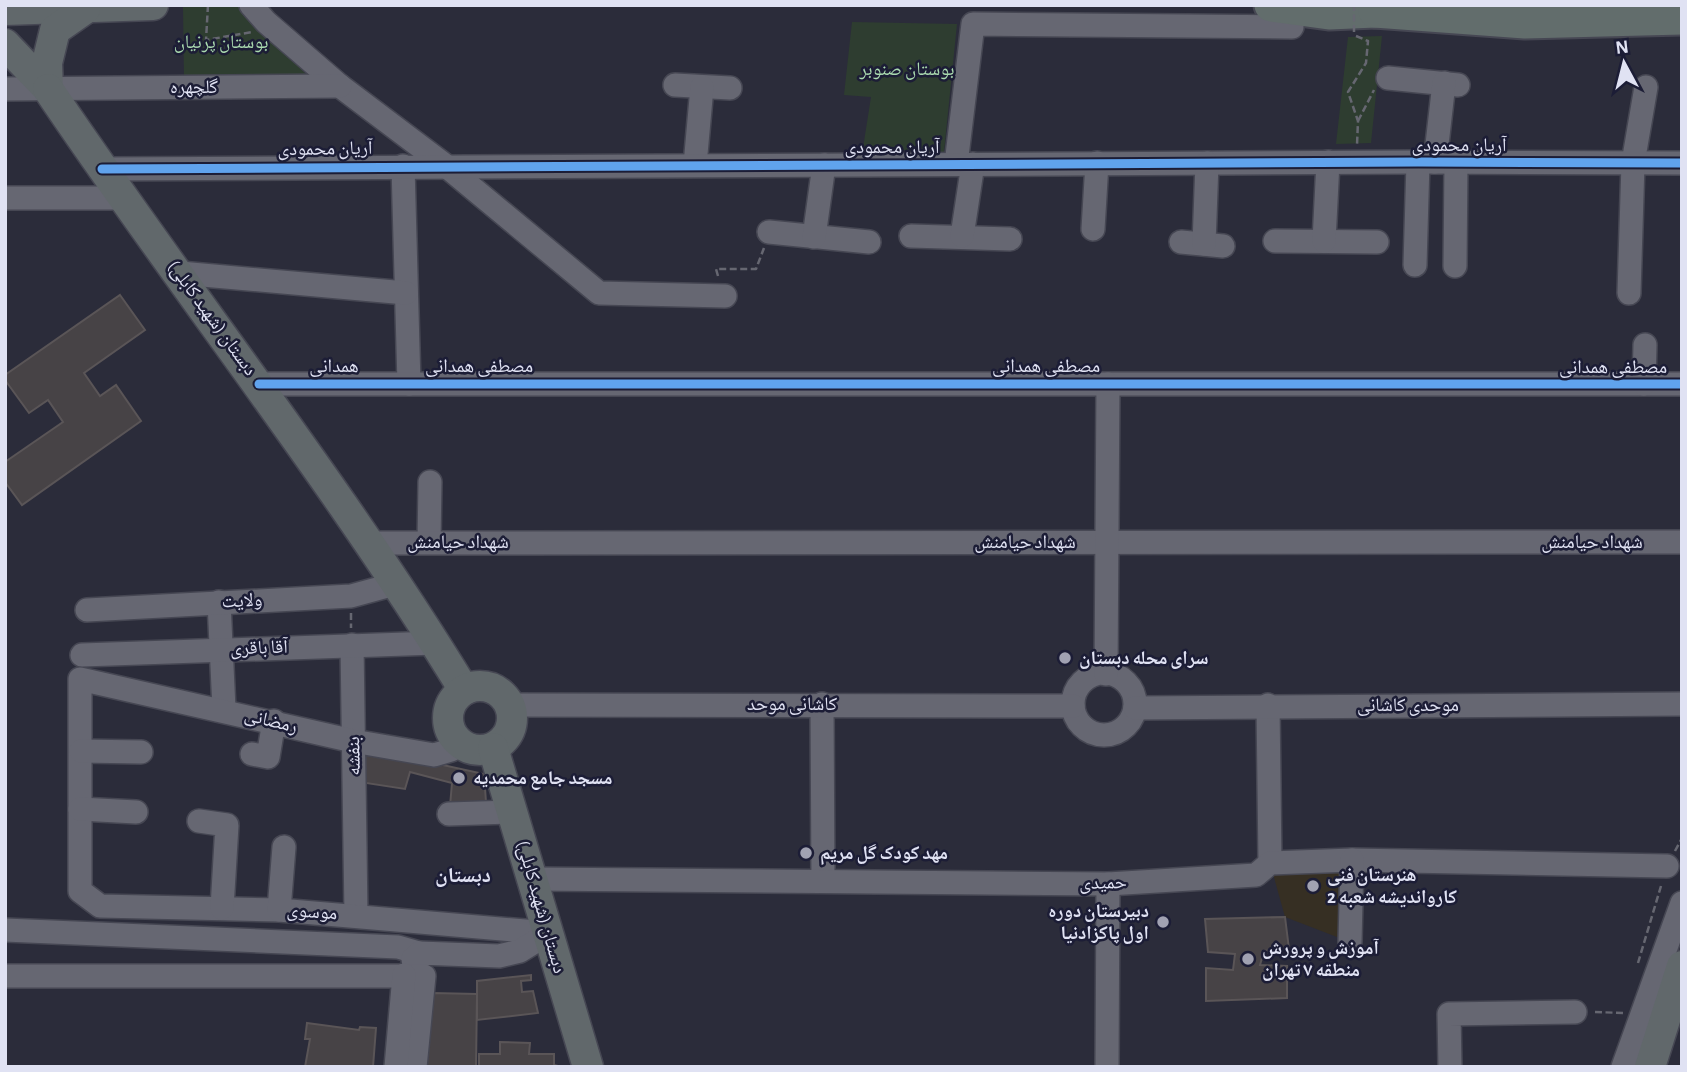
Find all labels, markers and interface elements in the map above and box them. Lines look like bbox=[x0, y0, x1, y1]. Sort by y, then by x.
north arrow bbox=[1589, 28, 1659, 98]
park label: بوستان پرنیان bbox=[174, 33, 268, 53]
text: N bbox=[1614, 37, 1630, 58]
park label: بوستان صنوبر bbox=[859, 60, 954, 80]
street label: گلچهره bbox=[170, 78, 218, 98]
street label: آریان محمودی bbox=[1411, 135, 1508, 156]
street label: آریان محمودی bbox=[844, 137, 941, 158]
street label: آریان محمودی bbox=[277, 138, 374, 160]
street label: دبستان (شهید کابلی) bbox=[163, 257, 260, 380]
street label: همدانی bbox=[309, 357, 359, 377]
street label: مصطفی همدانی bbox=[425, 357, 533, 377]
street label: مصطفی همدانی bbox=[992, 357, 1100, 377]
street label: مصطفی همدانی bbox=[1559, 358, 1667, 378]
street label: شهداد حیامنش bbox=[407, 533, 509, 553]
street label: شهداد حیامنش bbox=[974, 533, 1076, 553]
street label: شهداد حیامنش bbox=[1541, 533, 1643, 553]
street label: ولایت bbox=[221, 590, 263, 613]
street label: آقا باقری bbox=[230, 637, 289, 660]
place label: سرای محله دبستان bbox=[1079, 649, 1209, 669]
marker: سرای محله دبستان bbox=[1057, 650, 1073, 666]
street label: کاشانی موحد bbox=[747, 695, 837, 715]
street label: موحدی کاشانی bbox=[1357, 696, 1459, 716]
street label: رمضانی bbox=[242, 705, 299, 738]
street label: بنفشه bbox=[344, 736, 364, 776]
place label: مسجد جامع محمدیه bbox=[473, 769, 612, 790]
marker: مسجد جامع محمدیه bbox=[451, 770, 467, 786]
street label: دبستان (شهید کابلی) bbox=[512, 838, 569, 976]
place label: مهد کودک گل مریم bbox=[820, 844, 948, 865]
marker: مهد کودک گل مریم bbox=[798, 845, 814, 861]
district label: دبستان bbox=[435, 865, 491, 887]
place label: هنرستان فنی کارواندیشه شعبه 2 bbox=[1327, 866, 1457, 907]
street label: حمیدی bbox=[1079, 873, 1127, 894]
marker: هنرستان فنی کارواندیشه شعبه 2 bbox=[1305, 878, 1321, 894]
street label: موسوی bbox=[286, 901, 338, 924]
place label: دبیرستان دوره اول پاکزادنیا bbox=[1048, 902, 1149, 944]
marker: دبیرستان دوره اول پاکزادنیا bbox=[1155, 914, 1171, 930]
place label: آموزش و پرورش منطقه ۷ تهران bbox=[1262, 938, 1380, 981]
marker: آموزش و پرورش منطقه ۷ تهران bbox=[1240, 951, 1256, 967]

